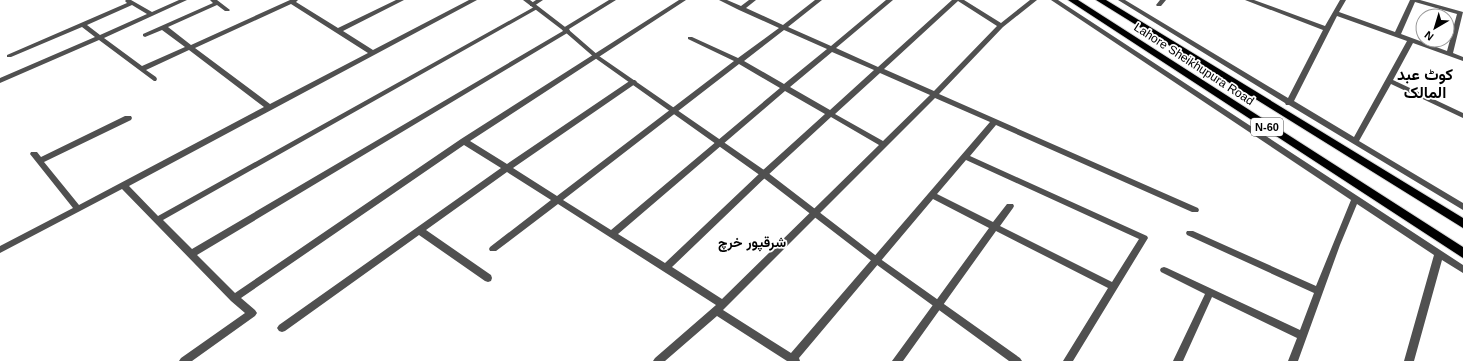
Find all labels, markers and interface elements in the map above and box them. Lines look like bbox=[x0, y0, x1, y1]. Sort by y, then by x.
north arrow bbox=[1415, 8, 1455, 48]
street label: Lahore Sheikhupura Road bbox=[1131, 20, 1257, 108]
text: N bbox=[1422, 29, 1436, 43]
district label: کوٹ عبد المالک bbox=[1397, 66, 1453, 101]
road number: N-60 bbox=[1251, 118, 1283, 136]
district label: شرقپور خرچ bbox=[718, 234, 786, 252]

